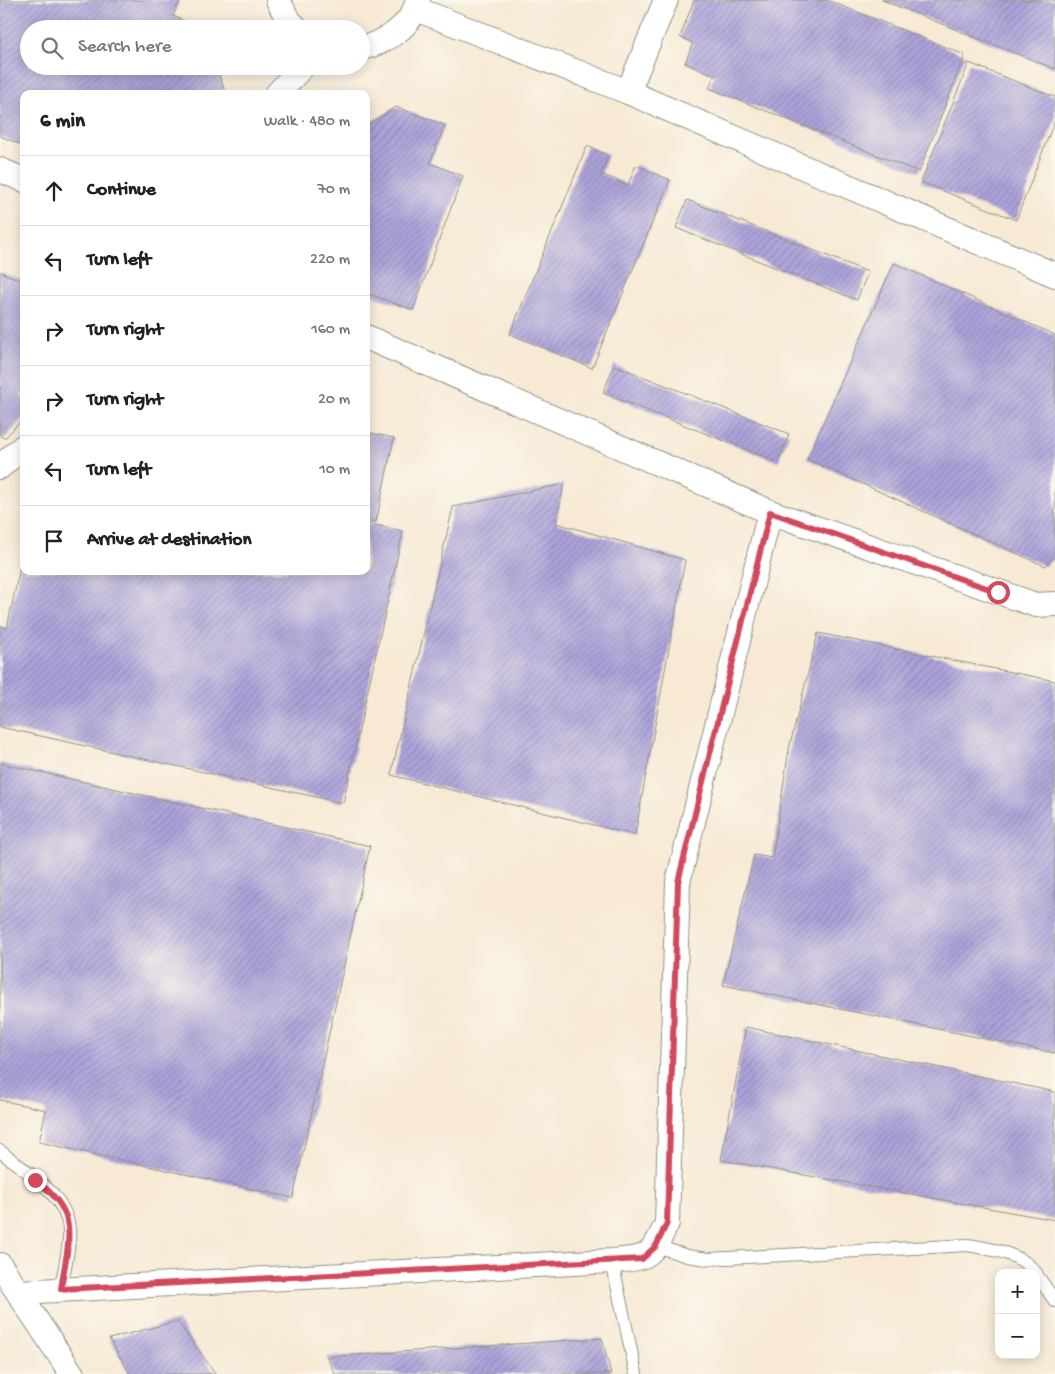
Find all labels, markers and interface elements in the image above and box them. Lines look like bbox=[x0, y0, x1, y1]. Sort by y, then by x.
search box bbox=[20, 20, 370, 75]
icon: search bbox=[38, 34, 66, 62]
text: Search here bbox=[78, 36, 172, 59]
text: 6 min bbox=[40, 110, 85, 135]
text: Walk · 480 m bbox=[264, 113, 350, 132]
icon: ahead bbox=[40, 177, 68, 205]
text: Continue bbox=[87, 179, 156, 202]
text: 70 m bbox=[317, 181, 350, 200]
icon: left bbox=[40, 247, 68, 275]
text: Turn left bbox=[87, 249, 151, 272]
text: 220 m bbox=[310, 251, 350, 270]
icon: right bbox=[40, 317, 68, 345]
text: Turn right bbox=[87, 319, 163, 342]
text: 160 m bbox=[311, 321, 350, 340]
icon: right bbox=[40, 387, 68, 415]
text: Turn right bbox=[87, 389, 163, 412]
text: 20 m bbox=[318, 391, 350, 410]
icon: left bbox=[40, 457, 68, 485]
text: Turn left bbox=[87, 459, 151, 482]
text: 10 m bbox=[319, 461, 350, 480]
icon: arrive bbox=[40, 527, 68, 555]
text: Arrive at destination bbox=[87, 529, 251, 552]
route start bbox=[987, 581, 1010, 604]
route end bbox=[24, 1169, 47, 1192]
map controls bbox=[995, 1269, 1040, 1359]
button: + bbox=[995, 1269, 1040, 1314]
button: − bbox=[995, 1314, 1040, 1359]

